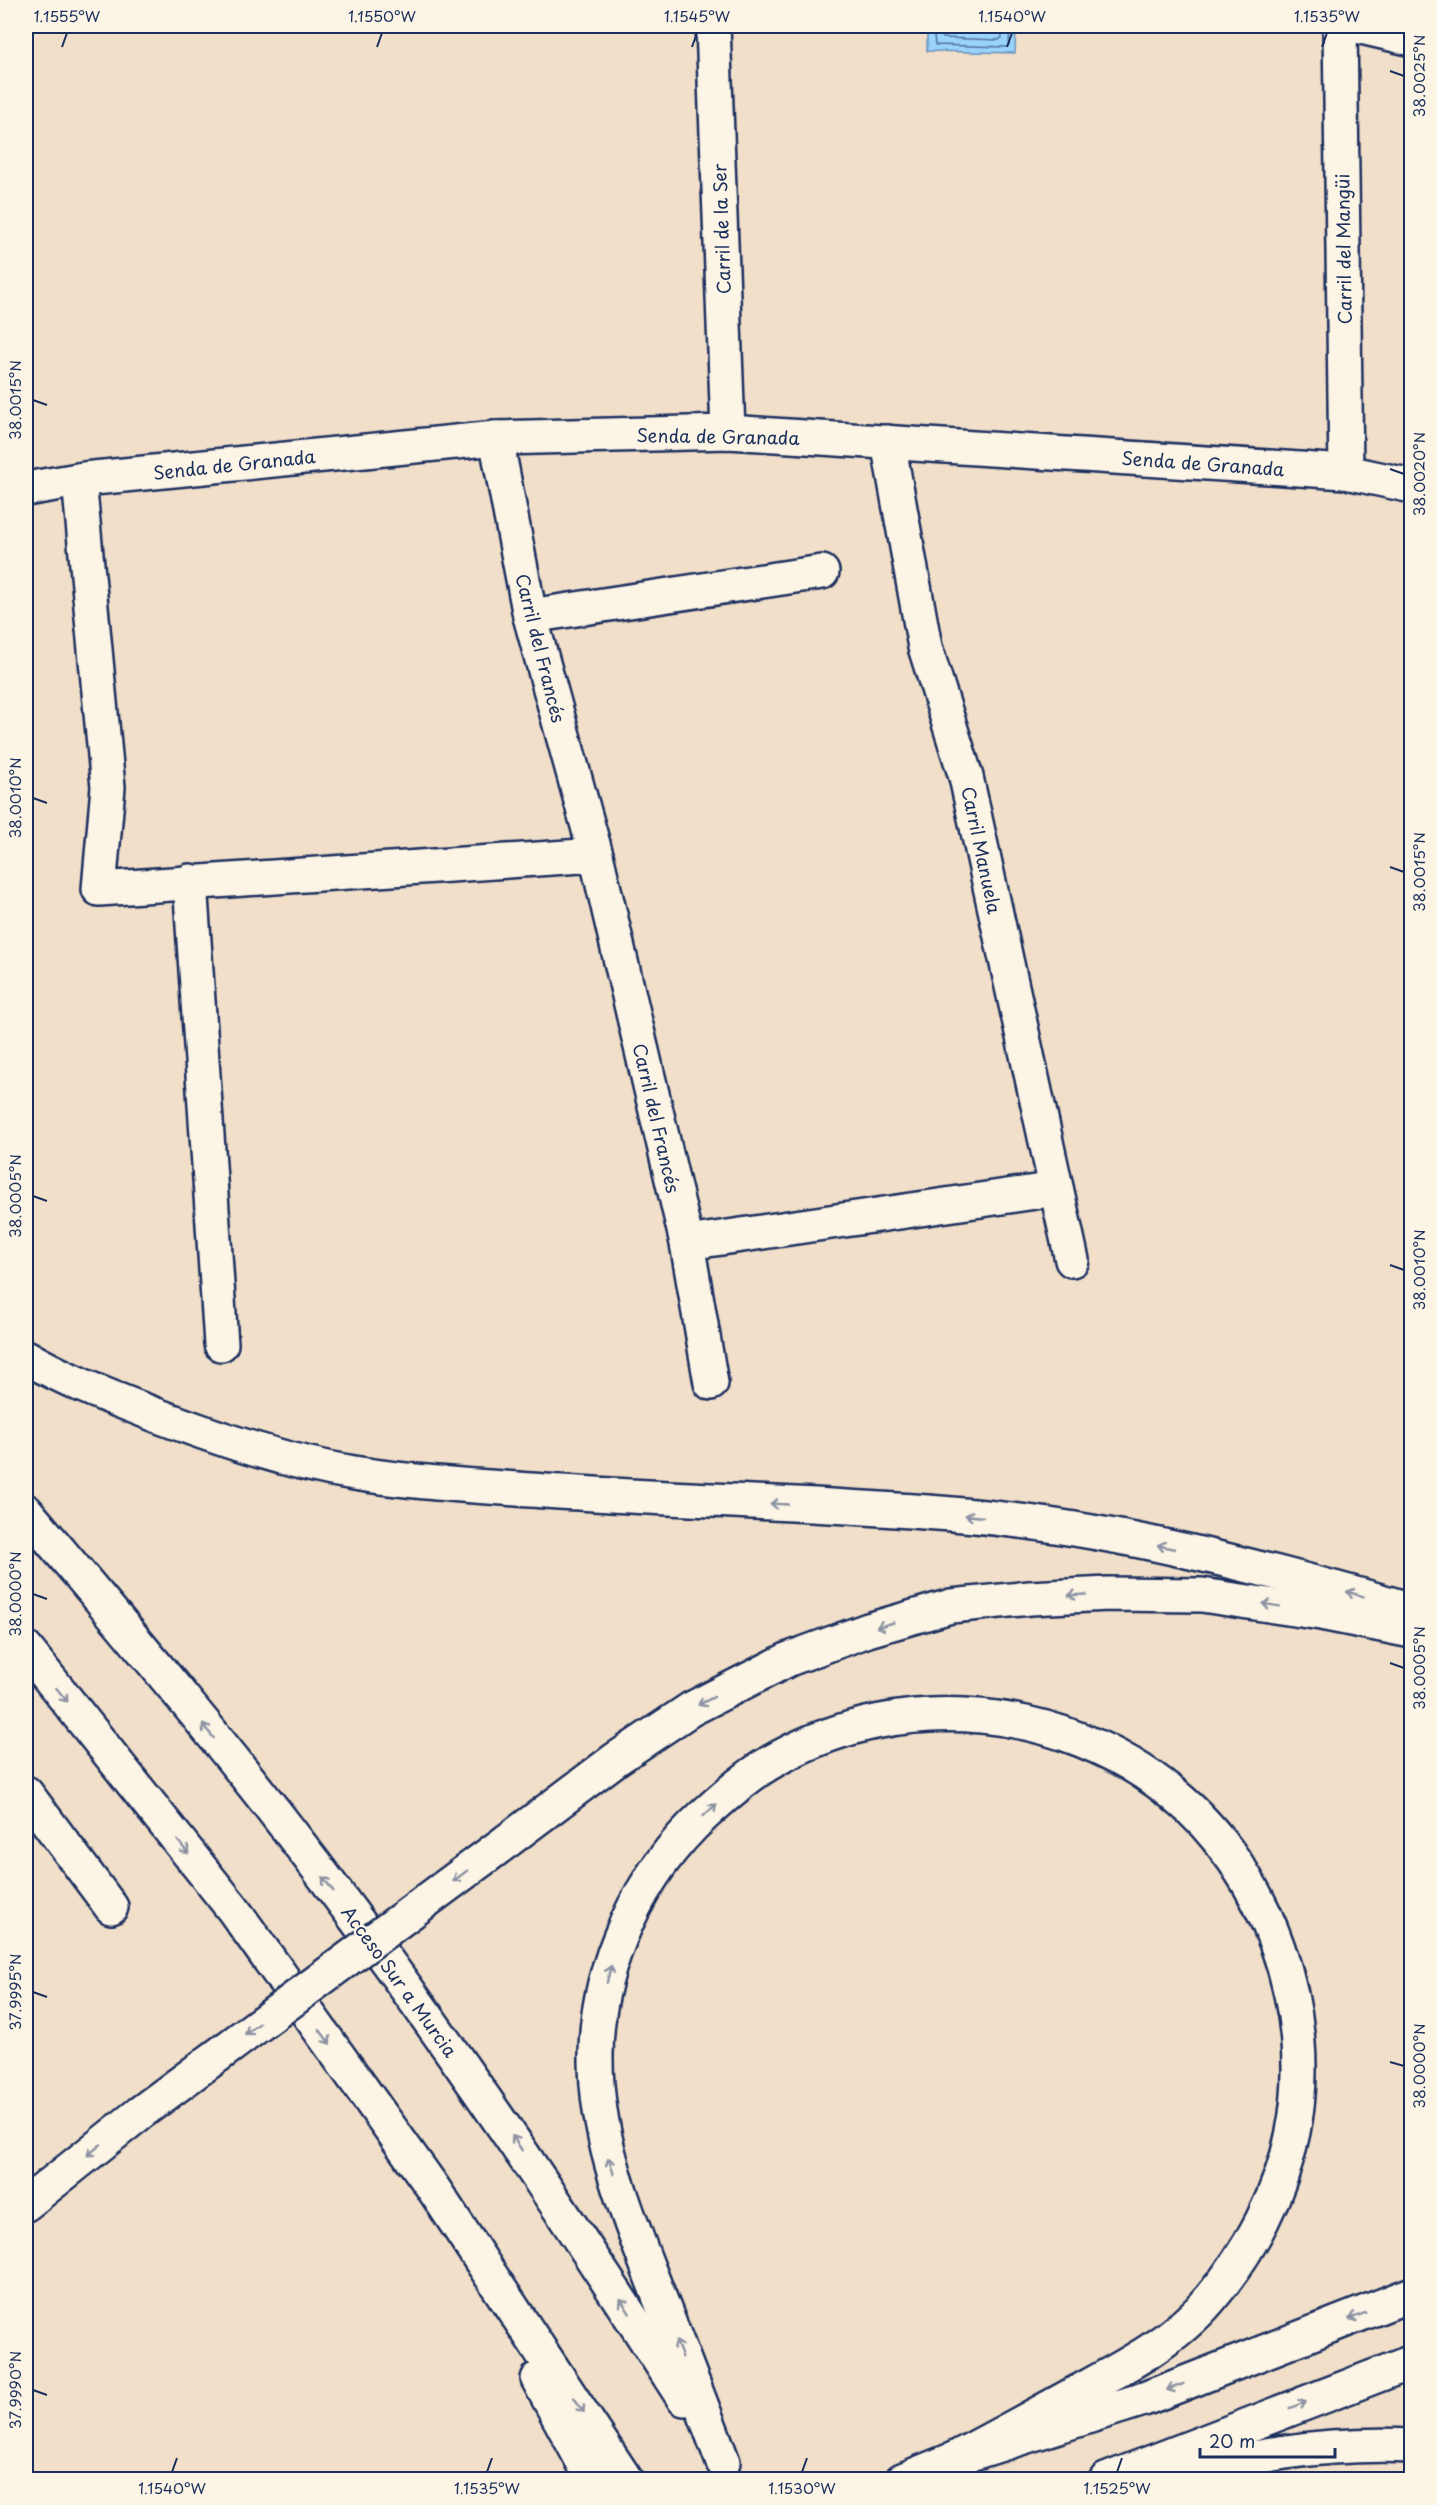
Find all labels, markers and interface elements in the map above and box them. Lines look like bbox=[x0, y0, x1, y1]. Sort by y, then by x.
text: 1.1555°W bbox=[34, 4, 101, 27]
text: 1.1550°W bbox=[348, 4, 416, 27]
text: 1.1545°W bbox=[664, 4, 731, 27]
text: 1.1540°W bbox=[978, 4, 1046, 27]
text: 1.1535°W bbox=[1294, 4, 1361, 27]
text: 38.0025°N bbox=[1407, 35, 1430, 117]
street label: Carril de la Ser bbox=[705, 163, 737, 295]
street label: Carril del Mangüi bbox=[1328, 173, 1358, 325]
text: 38.0015°N bbox=[3, 360, 26, 440]
street label: Senda de Granada bbox=[636, 421, 800, 451]
text: 38.0020°N bbox=[1407, 432, 1430, 516]
street label: Senda de Granada bbox=[151, 442, 317, 486]
street label: Senda de Granada bbox=[1121, 444, 1286, 482]
street label: Carril del Francés bbox=[509, 571, 573, 725]
text: 38.0010°N bbox=[3, 757, 26, 839]
street label: Carril Manuela bbox=[955, 784, 1009, 917]
text: 38.0015°N bbox=[1407, 832, 1430, 912]
street label: Carril del Francés bbox=[627, 1041, 687, 1195]
text: 38.0005°N bbox=[3, 1154, 26, 1238]
text: 38.0010°N bbox=[1407, 1229, 1430, 1311]
one-way arrow bbox=[770, 1499, 789, 1510]
one-way arrow bbox=[964, 1510, 984, 1521]
one-way arrow bbox=[1157, 1541, 1176, 1553]
text: 38.0000°N bbox=[3, 1551, 26, 1637]
one-way arrow bbox=[1346, 1588, 1365, 1599]
one-way arrow bbox=[1068, 1590, 1088, 1601]
one-way arrow bbox=[1262, 1600, 1282, 1611]
one-way arrow bbox=[876, 1620, 895, 1631]
text: 38.0005°N bbox=[1407, 1626, 1430, 1710]
one-way arrow bbox=[55, 1686, 68, 1702]
one-way arrow bbox=[698, 1696, 716, 1707]
one-way arrow bbox=[201, 1723, 214, 1739]
one-way arrow bbox=[702, 1803, 717, 1817]
one-way arrow bbox=[177, 1839, 190, 1855]
one-way arrow bbox=[452, 1870, 468, 1882]
one-way arrow bbox=[322, 1876, 335, 1892]
street label: Acceso Sur a Murcia bbox=[336, 1900, 464, 2062]
text: 37.9995°N bbox=[3, 1953, 26, 2031]
one-way arrow bbox=[603, 1965, 615, 1984]
one-way arrow bbox=[245, 2023, 261, 2036]
text: 38.0000°N bbox=[1407, 2023, 1430, 2109]
one-way arrow bbox=[319, 2029, 331, 2045]
one-way arrow bbox=[511, 2136, 523, 2152]
one-way arrow bbox=[86, 2143, 102, 2156]
one-way arrow bbox=[605, 2157, 616, 2176]
one-way arrow bbox=[618, 2298, 630, 2315]
one-way arrow bbox=[1348, 2311, 1367, 2322]
one-way arrow bbox=[673, 2340, 684, 2358]
text: 37.9990°N bbox=[3, 2351, 26, 2429]
one-way arrow bbox=[1167, 2382, 1185, 2393]
one-way arrow bbox=[573, 2396, 585, 2413]
one-way arrow bbox=[1288, 2399, 1306, 2410]
scale bar bbox=[1200, 2421, 1335, 2459]
text: 20 m bbox=[1209, 2427, 1255, 2454]
text: 1.1540°W bbox=[138, 2476, 206, 2499]
text: 1.1535°W bbox=[454, 2476, 521, 2499]
text: 1.1530°W bbox=[768, 2476, 836, 2499]
text: 1.1525°W bbox=[1083, 2476, 1151, 2499]

